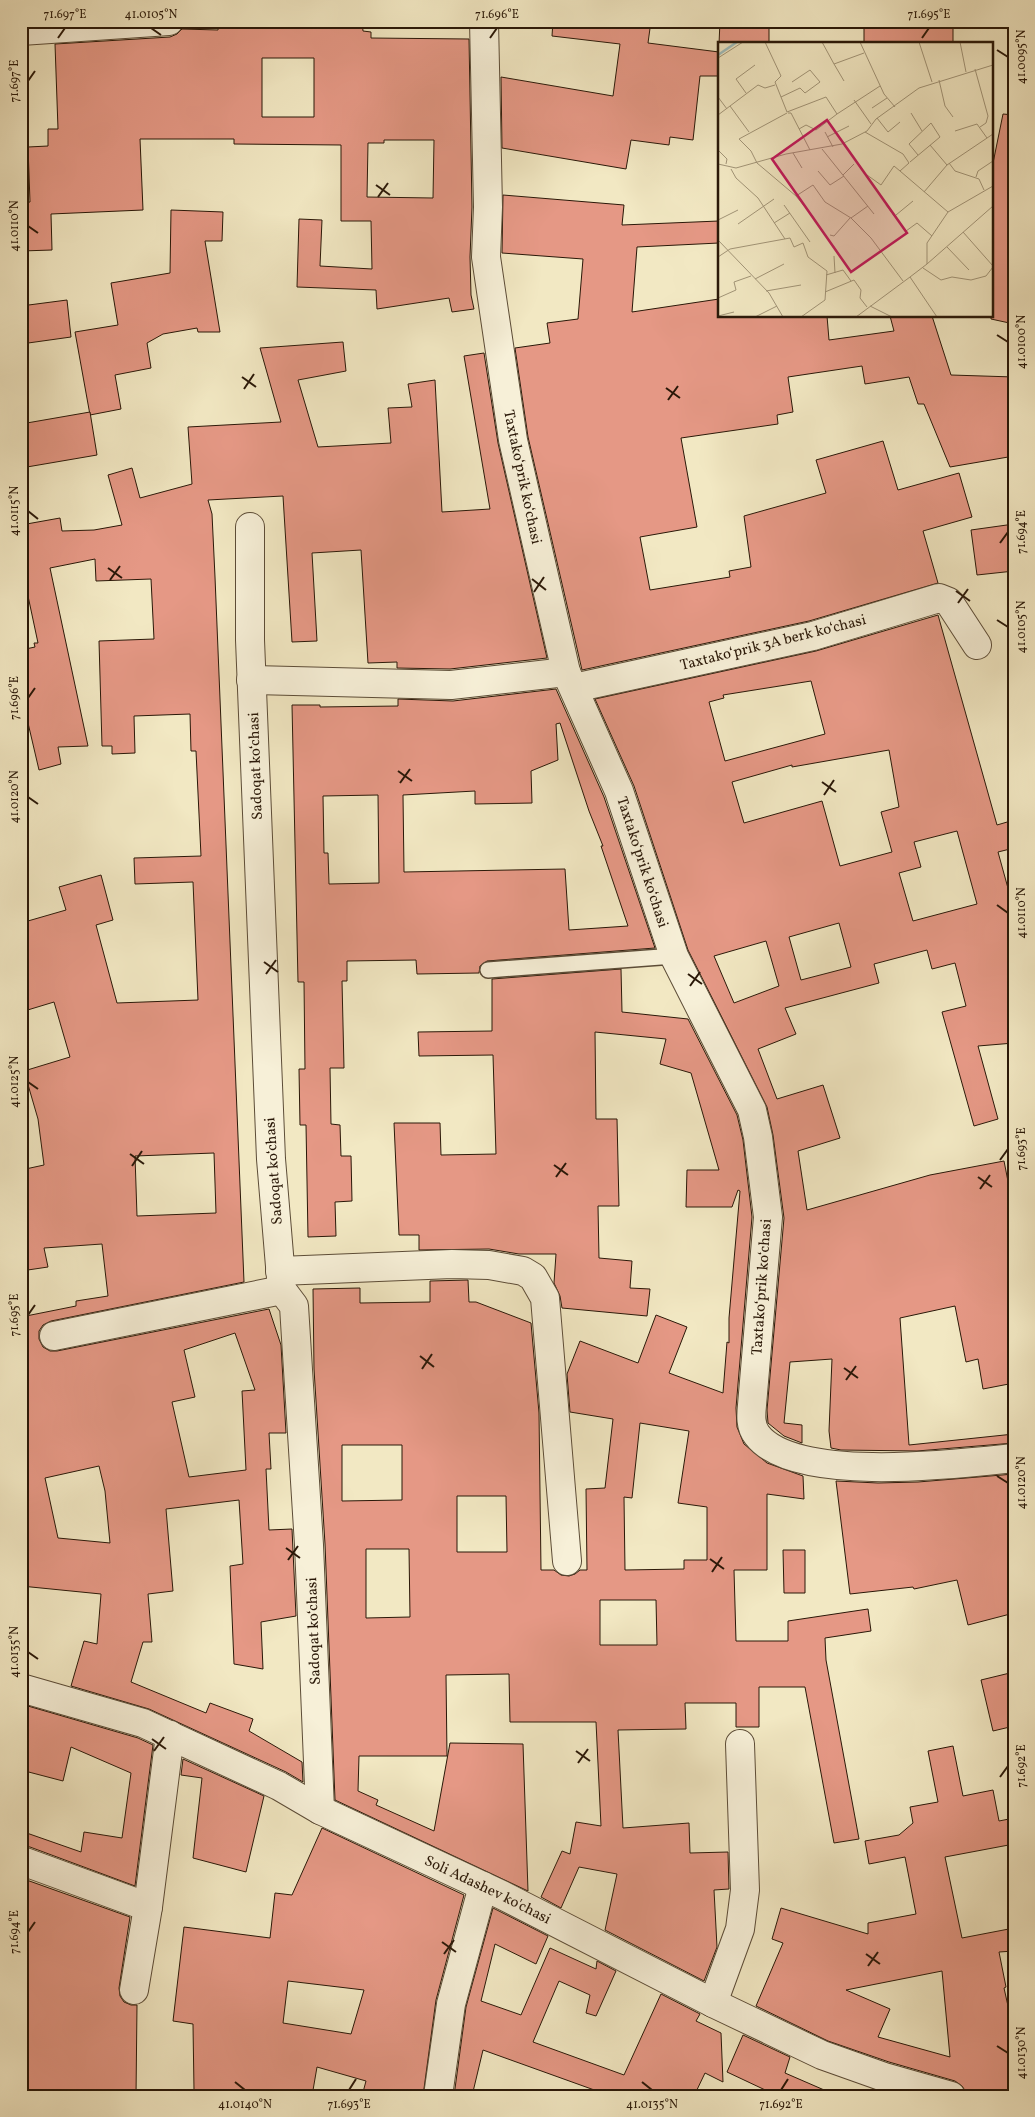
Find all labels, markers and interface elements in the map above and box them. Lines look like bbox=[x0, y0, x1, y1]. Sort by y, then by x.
text: 71.697°E bbox=[43, 7, 87, 23]
text: 41.0105°N bbox=[125, 7, 177, 23]
text: 71.696°E bbox=[475, 7, 519, 23]
text: 71.695°E bbox=[908, 7, 950, 23]
text: 41.0095°N bbox=[1014, 30, 1030, 84]
inset map bbox=[718, 42, 992, 318]
text: 71.697°E bbox=[7, 59, 23, 103]
text: 41.0110°N bbox=[7, 200, 23, 252]
text: 41.0100°N bbox=[1014, 315, 1030, 369]
street label: Taxtakoʻprik koʻchasi bbox=[497, 408, 546, 546]
text: 41.0115°N bbox=[7, 486, 23, 536]
text: 71.694°E bbox=[1014, 510, 1030, 554]
text: 41.0105°N bbox=[1014, 601, 1030, 653]
street label: Taxtakoʻprik 3A berk koʻchasi bbox=[678, 610, 869, 677]
text: 71.696°E bbox=[7, 676, 23, 720]
street label: Sadoqat koʻchasi bbox=[244, 712, 269, 820]
text: 41.0120°N bbox=[7, 770, 23, 824]
street label: Taxtakoʻprik koʻchasi bbox=[610, 794, 673, 931]
text: 41.0110°N bbox=[1014, 887, 1030, 939]
text: 41.0125°N bbox=[7, 1056, 23, 1108]
street label: Sadoqat koʻchasi bbox=[260, 1116, 289, 1225]
text: 71.693°E bbox=[1014, 1127, 1030, 1171]
street label: Taxtakoʻprik koʻchasi bbox=[747, 1218, 778, 1356]
text: 71.695°E bbox=[7, 1294, 23, 1336]
text: 41.0120°N bbox=[1014, 1456, 1030, 1510]
street label: Sadoqat koʻchasi bbox=[302, 1577, 327, 1685]
text: 41.0135°N bbox=[7, 1626, 23, 1678]
text: 71.692°E bbox=[1014, 1744, 1030, 1788]
street label: Soli Adashev ko'chasi bbox=[420, 1851, 554, 1930]
text: 71.694°E bbox=[7, 1910, 23, 1954]
text: 41.0130°N bbox=[1014, 2027, 1030, 2079]
text: 41.0140°N bbox=[218, 2097, 272, 2113]
text: 71.693°E bbox=[327, 2097, 371, 2113]
text: 41.0135°N bbox=[626, 2097, 678, 2113]
text: 71.692°E bbox=[759, 2097, 803, 2113]

